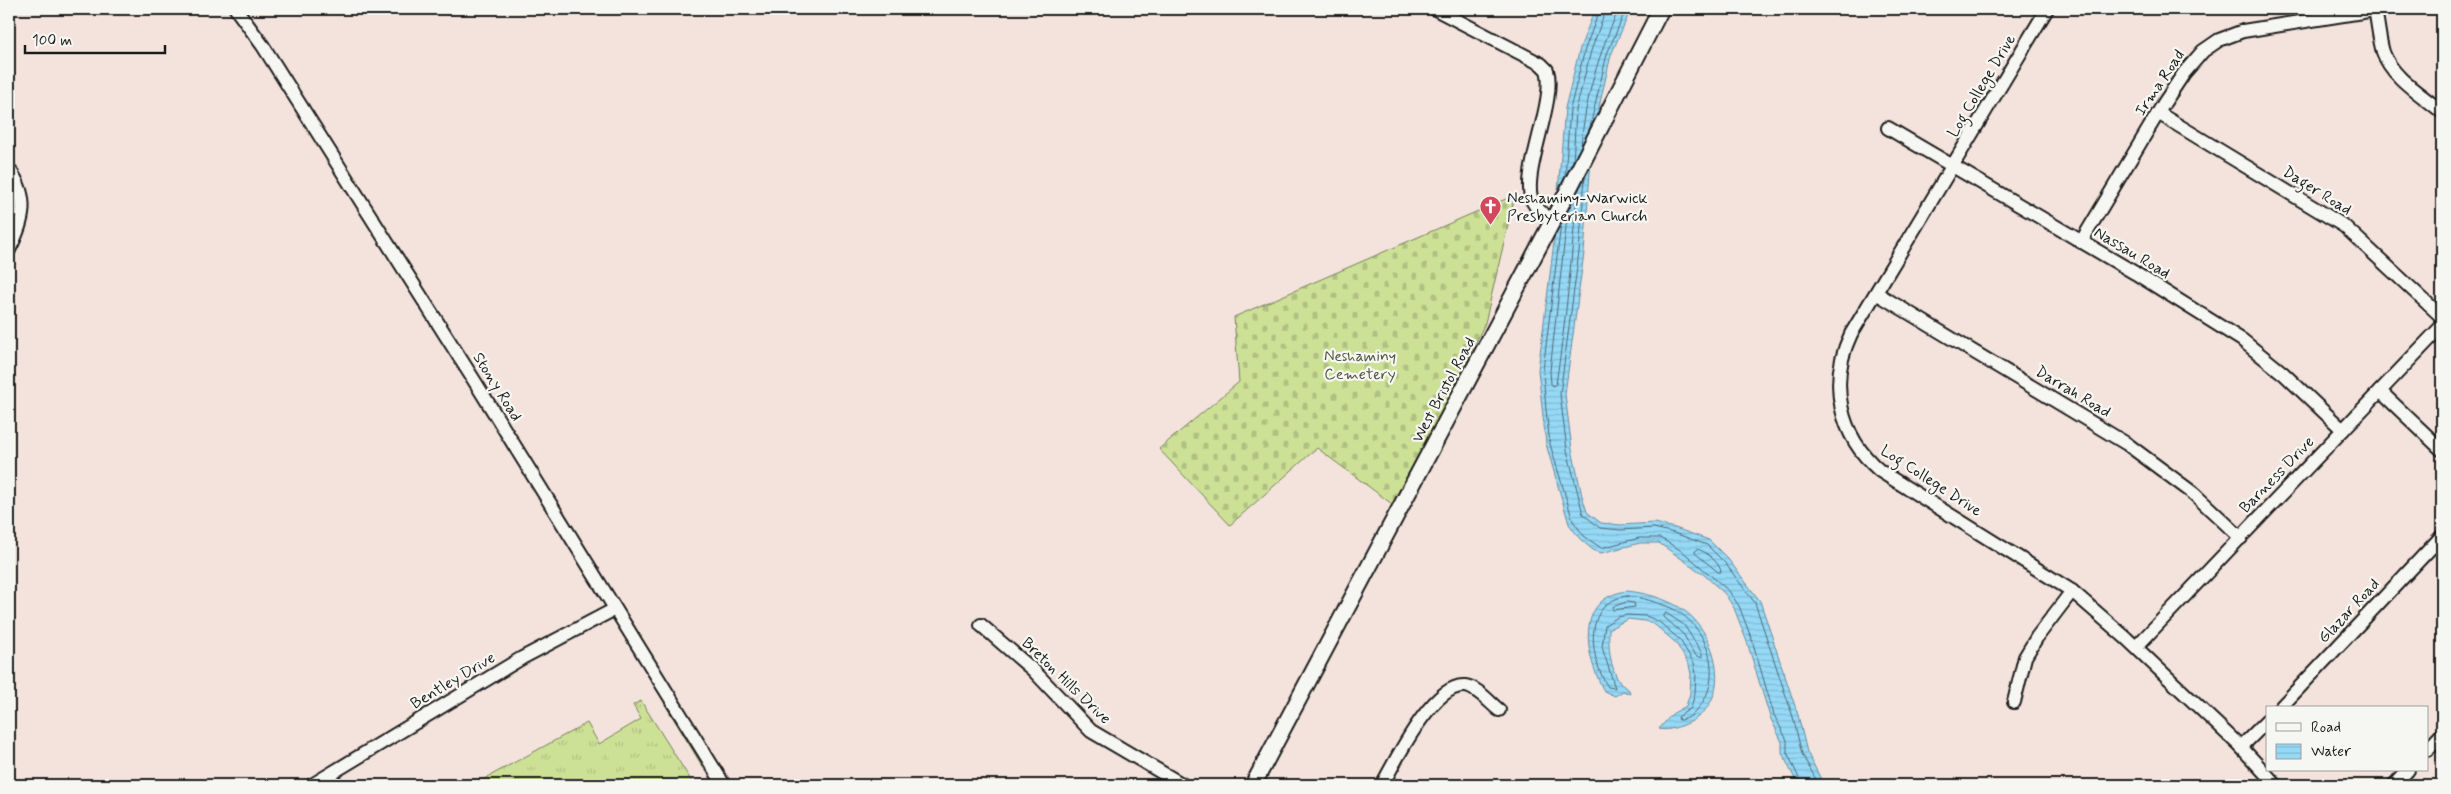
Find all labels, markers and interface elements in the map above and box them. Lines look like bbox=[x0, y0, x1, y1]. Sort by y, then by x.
scale bar bbox=[25, 22, 165, 54]
street label: Log College Drive bbox=[1943, 30, 2022, 142]
text: 100 m bbox=[32, 31, 72, 51]
street label: Irma Road bbox=[2130, 46, 2190, 120]
street label: Dager Road bbox=[2278, 162, 2355, 221]
place label: Neshaminy-Warwick Presbyterian Church bbox=[1507, 188, 1648, 227]
church icon: Neshaminy-Warwick Presbyterian Church bbox=[1479, 195, 1503, 226]
street label: Nassau Road bbox=[2090, 222, 2174, 284]
street label: West Bristol Road bbox=[1407, 334, 1481, 446]
park label: Neshaminy Cemetery bbox=[1324, 346, 1396, 385]
street label: Stony Road bbox=[468, 349, 526, 425]
street label: Darrah Road bbox=[2031, 361, 2115, 423]
street label: Barness Drive bbox=[2235, 432, 2319, 518]
street label: Log College Drive bbox=[1876, 440, 1986, 523]
street label: Glazar Road bbox=[2314, 574, 2384, 648]
street label: Breton Hills Drive bbox=[1017, 633, 1115, 729]
street label: Bentley Drive bbox=[407, 648, 499, 714]
legend bbox=[2266, 706, 2428, 772]
text: Road bbox=[2311, 718, 2341, 738]
text: Water bbox=[2311, 742, 2351, 762]

